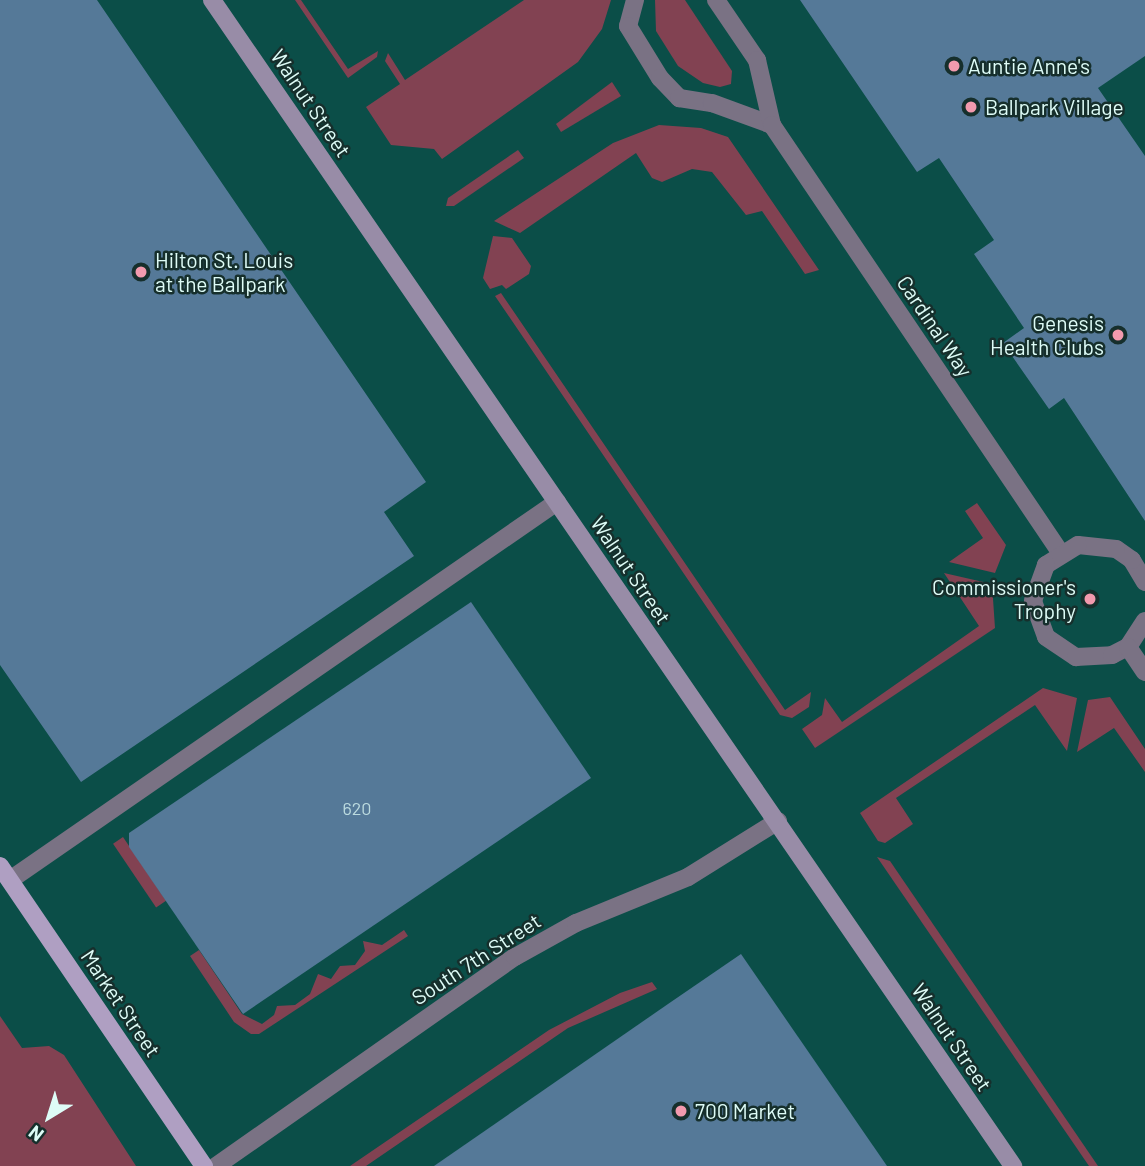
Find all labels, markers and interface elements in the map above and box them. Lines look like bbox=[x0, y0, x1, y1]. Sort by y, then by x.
street label: Walnut Street bbox=[266, 44, 356, 162]
place label: Auntie Anne's bbox=[968, 53, 1090, 79]
marker: Auntie Anne's bbox=[946, 58, 962, 74]
place label: Ballpark Village bbox=[985, 94, 1124, 120]
marker: Ballpark Village bbox=[963, 99, 979, 115]
place label: Hilton St. Louis at the Ballpark bbox=[155, 247, 293, 297]
marker: Hilton St. Louis at the Ballpark bbox=[133, 264, 149, 280]
street label: Cardinal Way bbox=[892, 271, 978, 381]
place label: Genesis Health Clubs bbox=[990, 310, 1104, 360]
marker: Genesis Health Clubs bbox=[1110, 327, 1126, 343]
street label: Walnut Street bbox=[586, 511, 676, 629]
place label: Commissioner's Trophy bbox=[932, 574, 1076, 624]
marker: Commissioner's Trophy bbox=[1082, 591, 1098, 607]
house number: 620 bbox=[342, 797, 372, 819]
street label: South 7th Street bbox=[407, 908, 545, 1010]
street label: Market Street bbox=[76, 945, 166, 1061]
street label: Walnut Street bbox=[907, 978, 997, 1096]
north arrow bbox=[14, 1082, 84, 1152]
place label: 700 Market bbox=[695, 1098, 795, 1124]
marker: 700 Market bbox=[673, 1103, 689, 1119]
text: N bbox=[24, 1121, 48, 1147]

